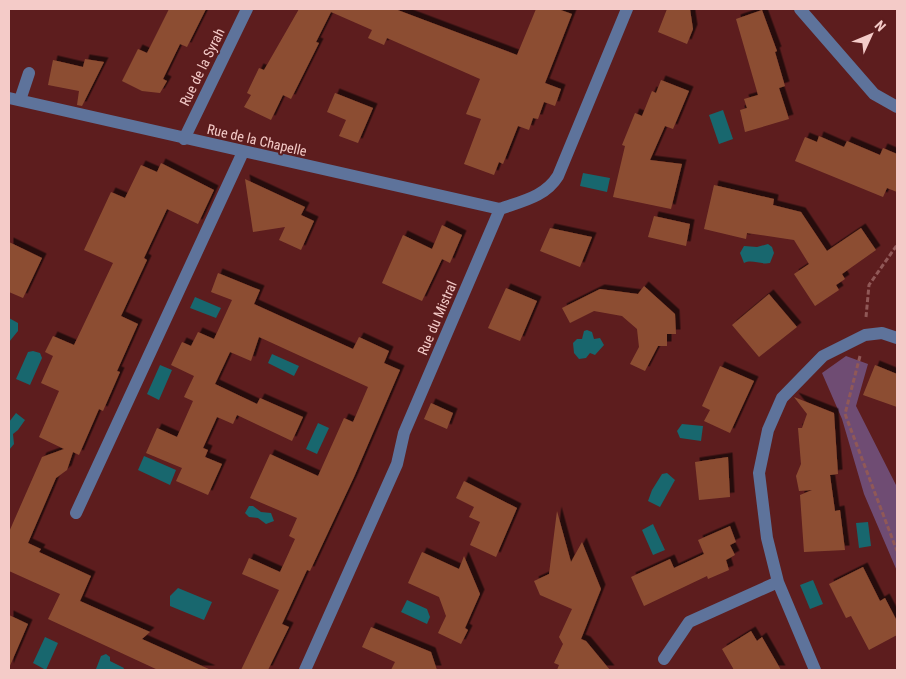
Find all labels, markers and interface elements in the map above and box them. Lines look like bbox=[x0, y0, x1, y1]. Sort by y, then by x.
north arrow bbox=[846, 10, 896, 60]
text: N bbox=[872, 17, 889, 35]
street label: Rue de la Syrah bbox=[176, 26, 228, 108]
street label: Rue de la Chapelle bbox=[206, 121, 309, 159]
street label: Rue du Mistral bbox=[414, 278, 460, 358]

